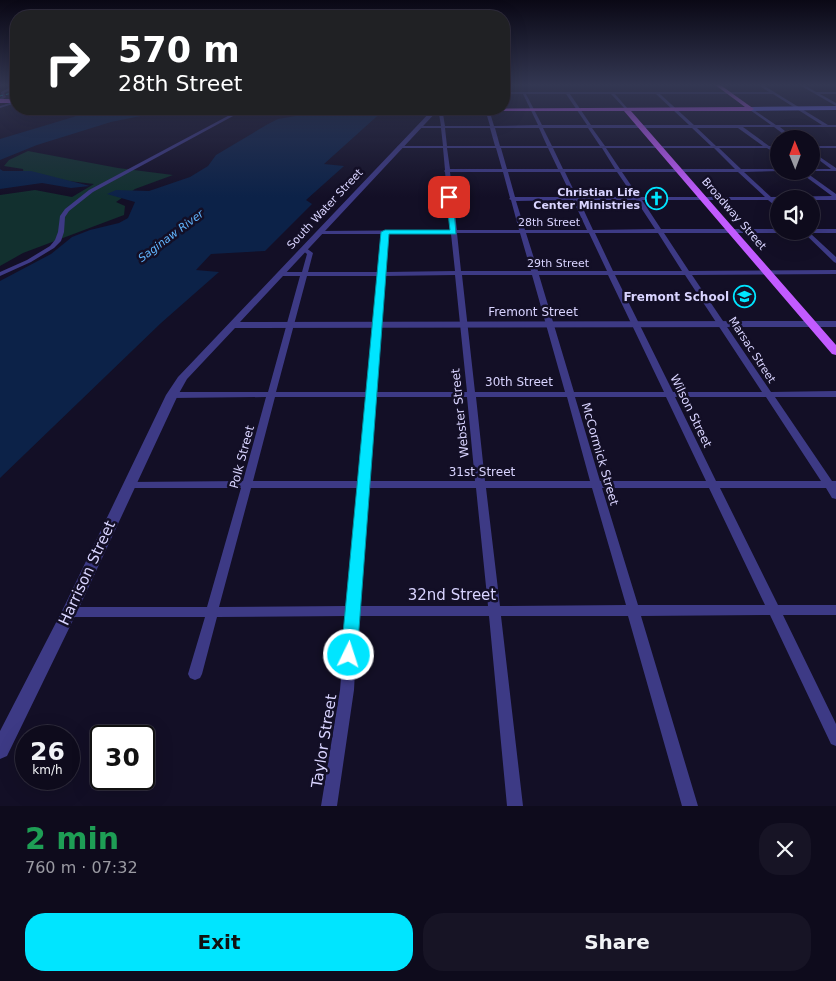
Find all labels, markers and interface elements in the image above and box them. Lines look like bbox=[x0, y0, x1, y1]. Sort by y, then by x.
icon: right bbox=[35, 30, 100, 95]
text: 570 m bbox=[118, 30, 240, 70]
text: 28th Street bbox=[118, 71, 242, 96]
north arrow bbox=[770, 130, 820, 180]
map controls bbox=[770, 130, 820, 240]
street label: South Water Street bbox=[284, 166, 366, 252]
street label: Broadway Street bbox=[699, 175, 769, 253]
pin bbox=[428, 176, 470, 218]
icon: arrive bbox=[435, 183, 463, 211]
place label: Christian Life Center Ministries bbox=[533, 186, 640, 212]
church icon: Christian Life Center Ministries bbox=[644, 186, 668, 210]
button: sound bbox=[770, 190, 820, 240]
water label: Saginaw River bbox=[136, 206, 207, 265]
street label: 28th Street bbox=[518, 216, 581, 229]
street label: 29th Street bbox=[527, 257, 590, 270]
school or university icon: Fremont School bbox=[733, 285, 757, 309]
place label: Fremont School bbox=[623, 290, 729, 304]
street label: Fremont Street bbox=[488, 305, 578, 319]
street label: Marsac Street bbox=[726, 315, 779, 386]
street label: Webster Street bbox=[448, 367, 472, 458]
street label: Wilson Street bbox=[667, 372, 715, 450]
street label: 30th Street bbox=[485, 375, 553, 389]
street label: McCormick Street bbox=[579, 401, 621, 507]
street label: Polk Street bbox=[227, 424, 257, 490]
street label: 31st Street bbox=[449, 465, 516, 479]
street label: Harrison Street bbox=[55, 518, 119, 628]
street label: 32nd Street bbox=[408, 586, 496, 604]
position arrow bbox=[322, 628, 374, 680]
street label: Taylor Street bbox=[308, 693, 340, 790]
speed limit sign: 30 bbox=[90, 725, 155, 790]
text: 26 bbox=[30, 737, 65, 766]
text: km/h bbox=[32, 763, 63, 777]
text: 2 min bbox=[25, 821, 119, 856]
button: close bbox=[759, 823, 811, 875]
text: 760 m · 07:32 bbox=[25, 858, 138, 877]
button: Exit bbox=[25, 913, 413, 971]
button: Share bbox=[423, 913, 811, 971]

